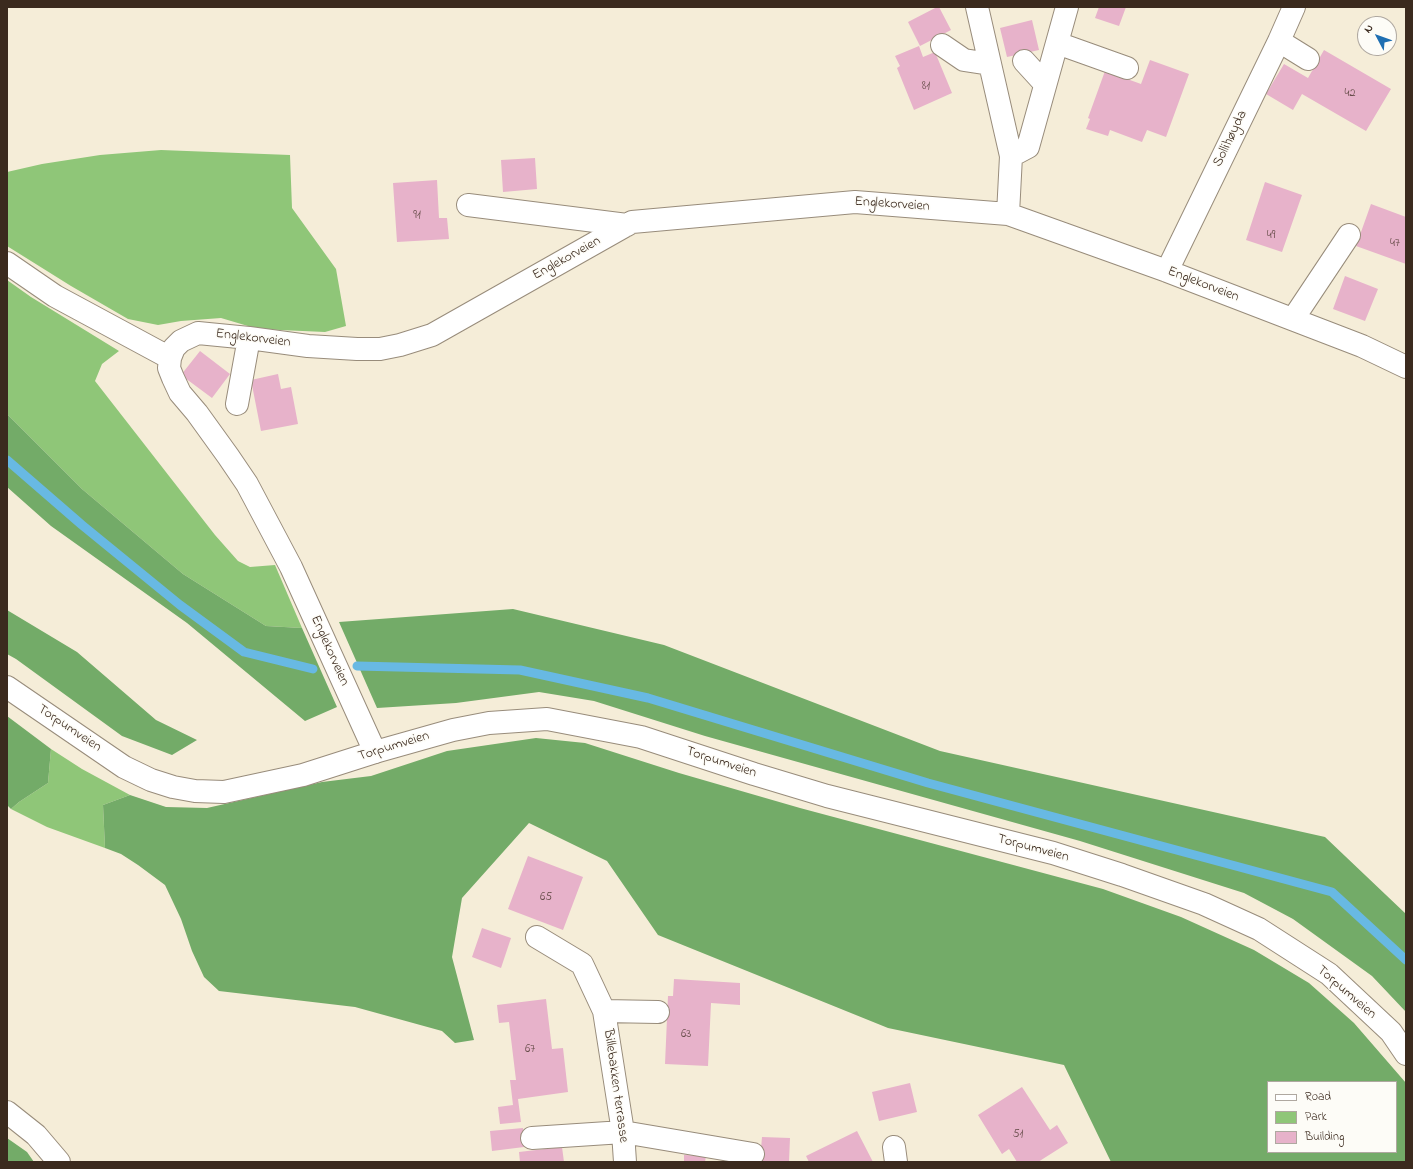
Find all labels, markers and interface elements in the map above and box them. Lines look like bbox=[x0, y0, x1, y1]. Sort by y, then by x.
north arrow bbox=[1357, 16, 1397, 56]
text: N bbox=[1360, 21, 1377, 37]
house number: 81 bbox=[922, 80, 930, 94]
house number: 42 bbox=[1345, 87, 1355, 101]
street label: Sollihøyda bbox=[1210, 108, 1252, 170]
street label: Englekorveien bbox=[854, 194, 930, 216]
house number: 91 bbox=[413, 209, 421, 223]
house number: 49 bbox=[1267, 229, 1275, 243]
street label: Englekorveien bbox=[530, 233, 604, 285]
house number: 47 bbox=[1390, 237, 1400, 251]
street label: Englekorveien bbox=[1165, 264, 1241, 306]
street label: Englekorveien bbox=[215, 326, 291, 352]
street label: Englekorveien bbox=[306, 613, 352, 689]
street label: Torpumveien bbox=[34, 702, 104, 756]
street label: Torpumveien bbox=[356, 728, 432, 766]
street label: Torpumveien bbox=[684, 744, 758, 782]
street label: Torpumveien bbox=[995, 831, 1071, 867]
house number: 65 bbox=[540, 891, 552, 905]
street label: Torpumveien bbox=[1313, 963, 1379, 1023]
street label: Billebakken terrasse bbox=[599, 1028, 631, 1144]
house number: 63 bbox=[681, 1028, 691, 1042]
house number: 67 bbox=[525, 1043, 535, 1057]
legend bbox=[1267, 1081, 1397, 1153]
text: Road bbox=[1305, 1088, 1331, 1106]
text: Park bbox=[1305, 1108, 1327, 1126]
house number: 51 bbox=[1013, 1128, 1023, 1142]
text: Building bbox=[1305, 1128, 1344, 1146]

